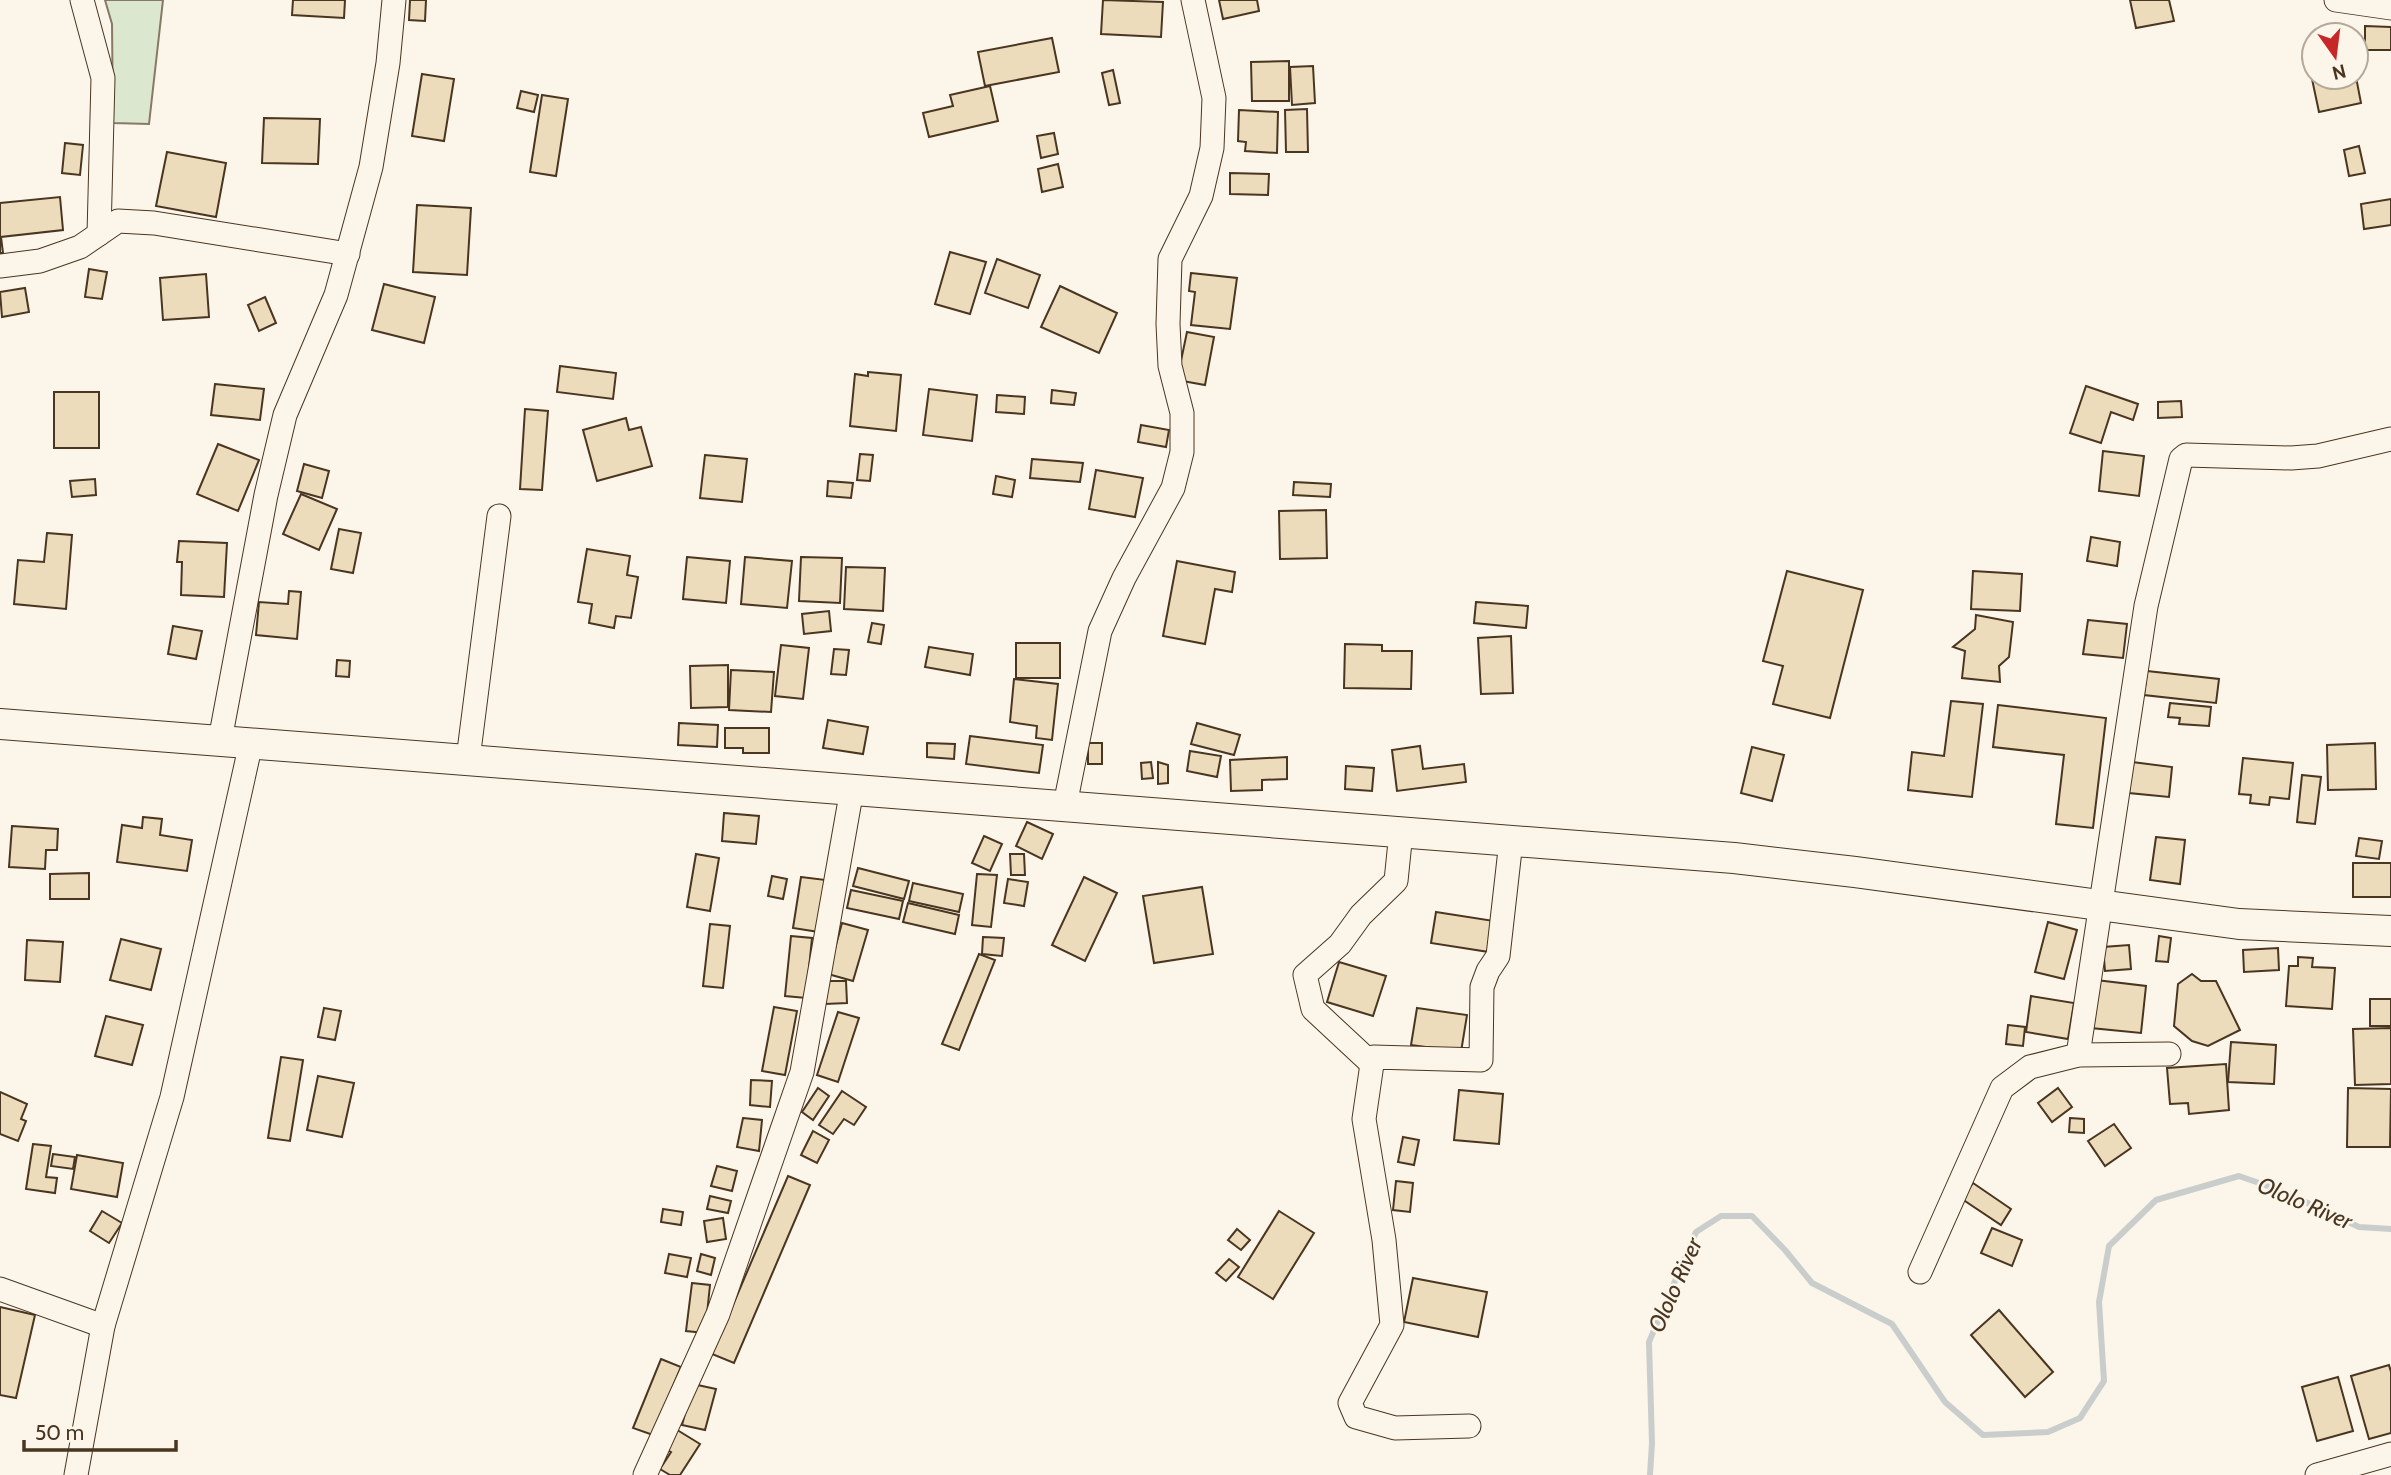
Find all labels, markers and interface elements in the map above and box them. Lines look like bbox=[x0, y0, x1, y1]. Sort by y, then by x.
north arrow bbox=[2300, 21, 2370, 91]
text: N bbox=[2330, 59, 2348, 85]
water label: Ololo River bbox=[2253, 1171, 2358, 1236]
water label: Ololo River bbox=[1642, 1233, 1709, 1337]
scale bar bbox=[24, 1408, 177, 1452]
text: 50 m bbox=[35, 1420, 84, 1445]

